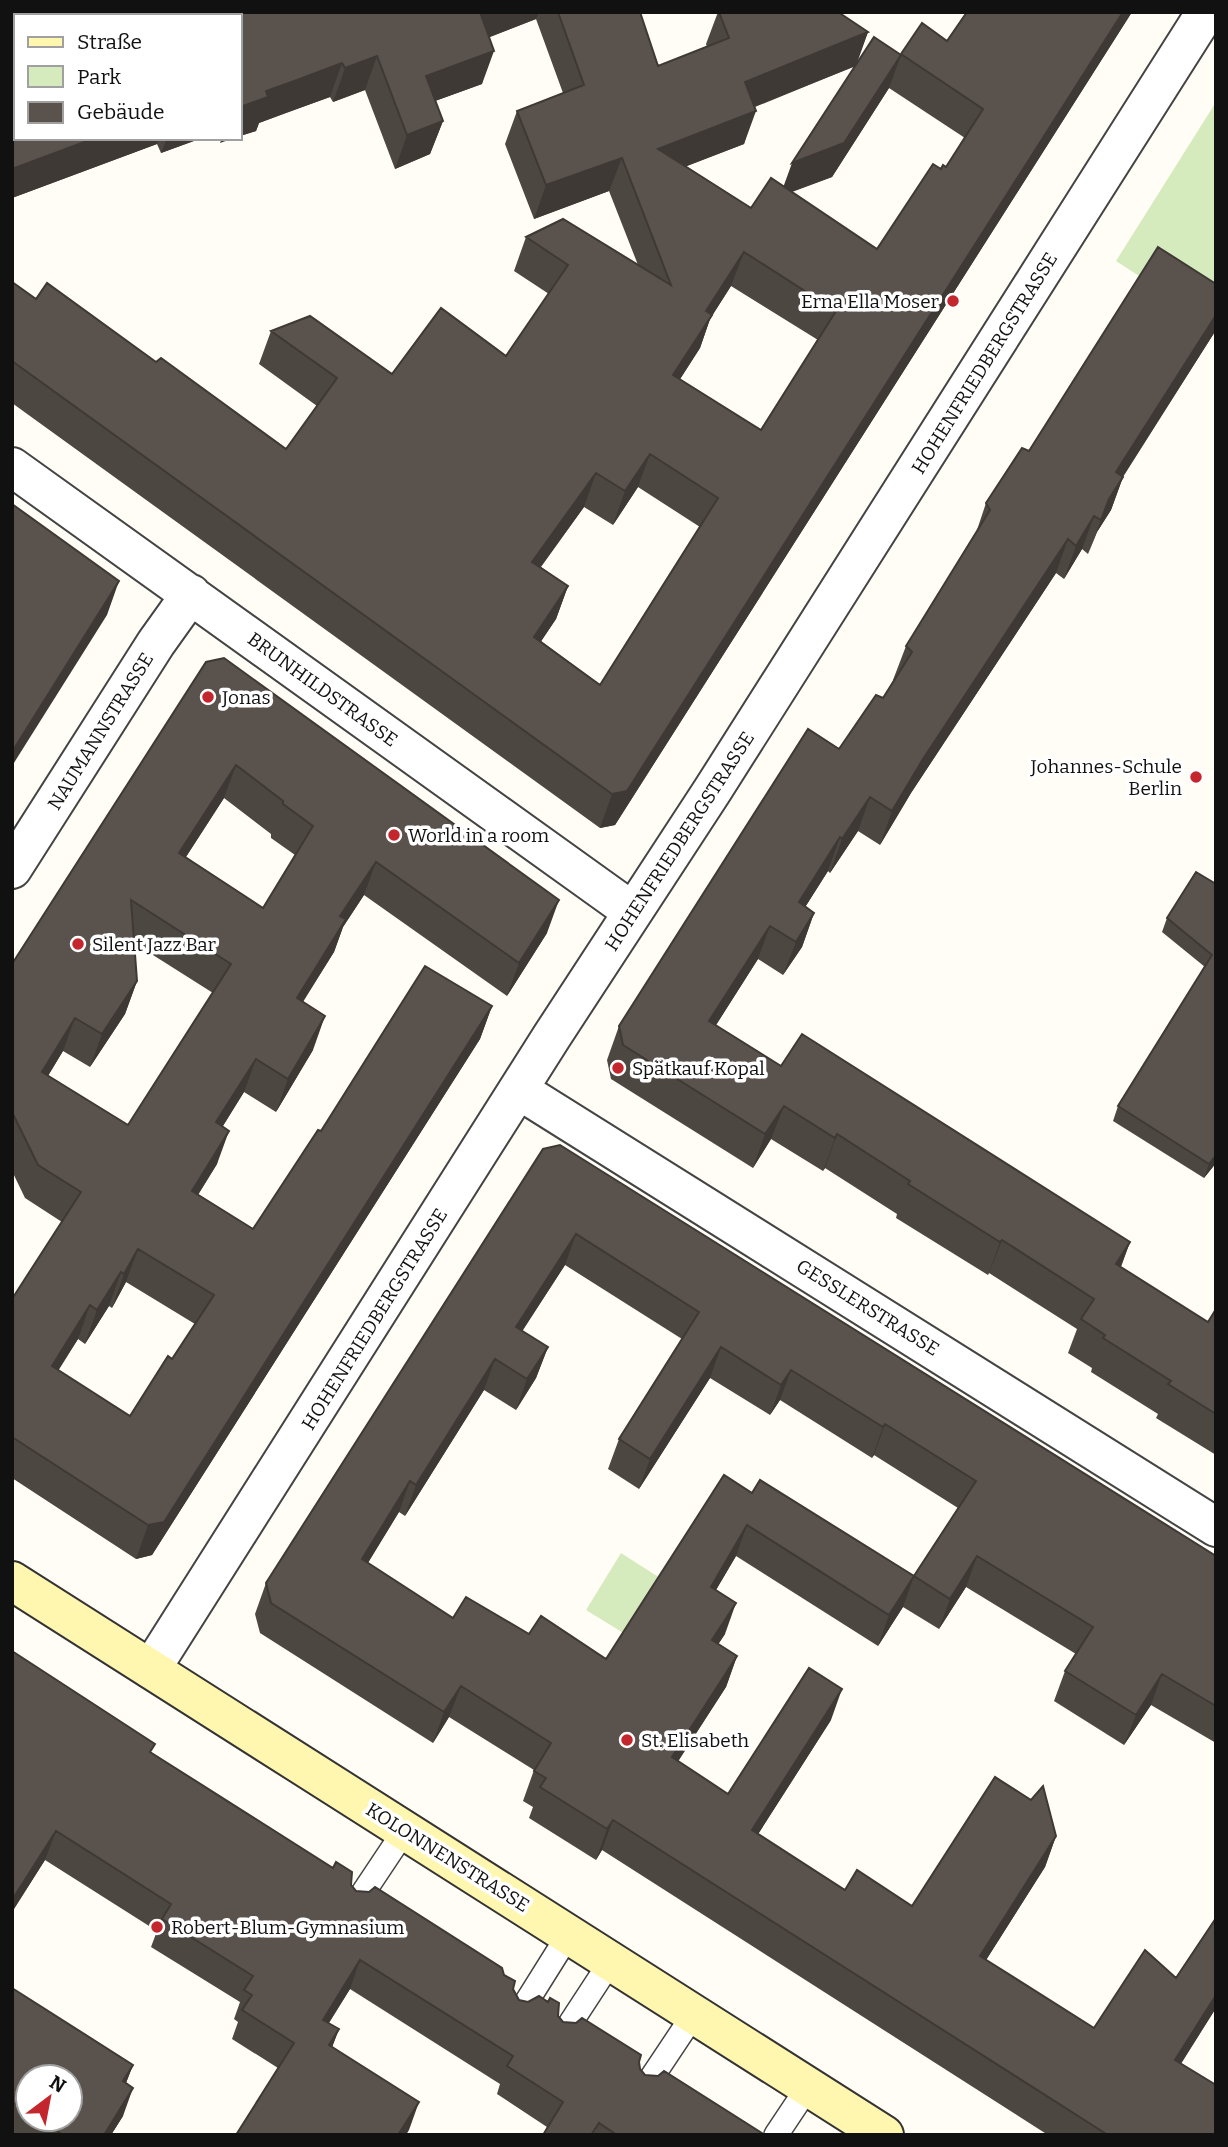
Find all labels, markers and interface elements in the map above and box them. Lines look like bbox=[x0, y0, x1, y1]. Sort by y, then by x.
legend bbox=[14, 14, 242, 140]
text: Straße bbox=[77, 29, 142, 55]
text: Park bbox=[77, 64, 121, 90]
text: Gebäude bbox=[77, 99, 165, 125]
street label: HOHENFRIEDBERGSTRASSE bbox=[907, 248, 1062, 478]
place label: Erna Ella Moser bbox=[801, 290, 940, 313]
marker: Erna Ella Moser bbox=[945, 293, 961, 309]
street label: BRUNHILDSTRASSE bbox=[243, 627, 402, 752]
street label: NAUMANNSTRASSE bbox=[43, 648, 158, 814]
place label: Jonas bbox=[221, 686, 270, 709]
marker: Jonas bbox=[200, 689, 216, 705]
street label: HOHENFRIEDBERGSTRASSE bbox=[600, 727, 759, 955]
place label: Johannes-Schule Berlin bbox=[1030, 755, 1182, 800]
marker: Johannes-Schule Berlin bbox=[1188, 769, 1204, 785]
place label: World in a room bbox=[408, 824, 549, 847]
marker: World in a room bbox=[386, 827, 402, 843]
place label: Silent Jazz Bar bbox=[92, 933, 217, 956]
marker: Silent Jazz Bar bbox=[70, 936, 86, 952]
place label: Spätkauf Kopal bbox=[632, 1057, 765, 1080]
marker: Spätkauf Kopal bbox=[610, 1060, 626, 1076]
street label: HOHENFRIEDBERGSTRASSE bbox=[297, 1204, 452, 1434]
street label: GESSLERSTRASSE bbox=[792, 1254, 943, 1361]
place label: St. Elisabeth bbox=[641, 1729, 749, 1752]
marker: St. Elisabeth bbox=[619, 1732, 635, 1748]
street label: KOLONNENSTRASSE bbox=[362, 1798, 534, 1917]
place label: Robert-Blum-Gymnasium bbox=[171, 1916, 404, 1939]
marker: Robert-Blum-Gymnasium bbox=[149, 1919, 165, 1935]
north arrow bbox=[14, 2063, 84, 2133]
text: N bbox=[45, 2070, 70, 2098]

